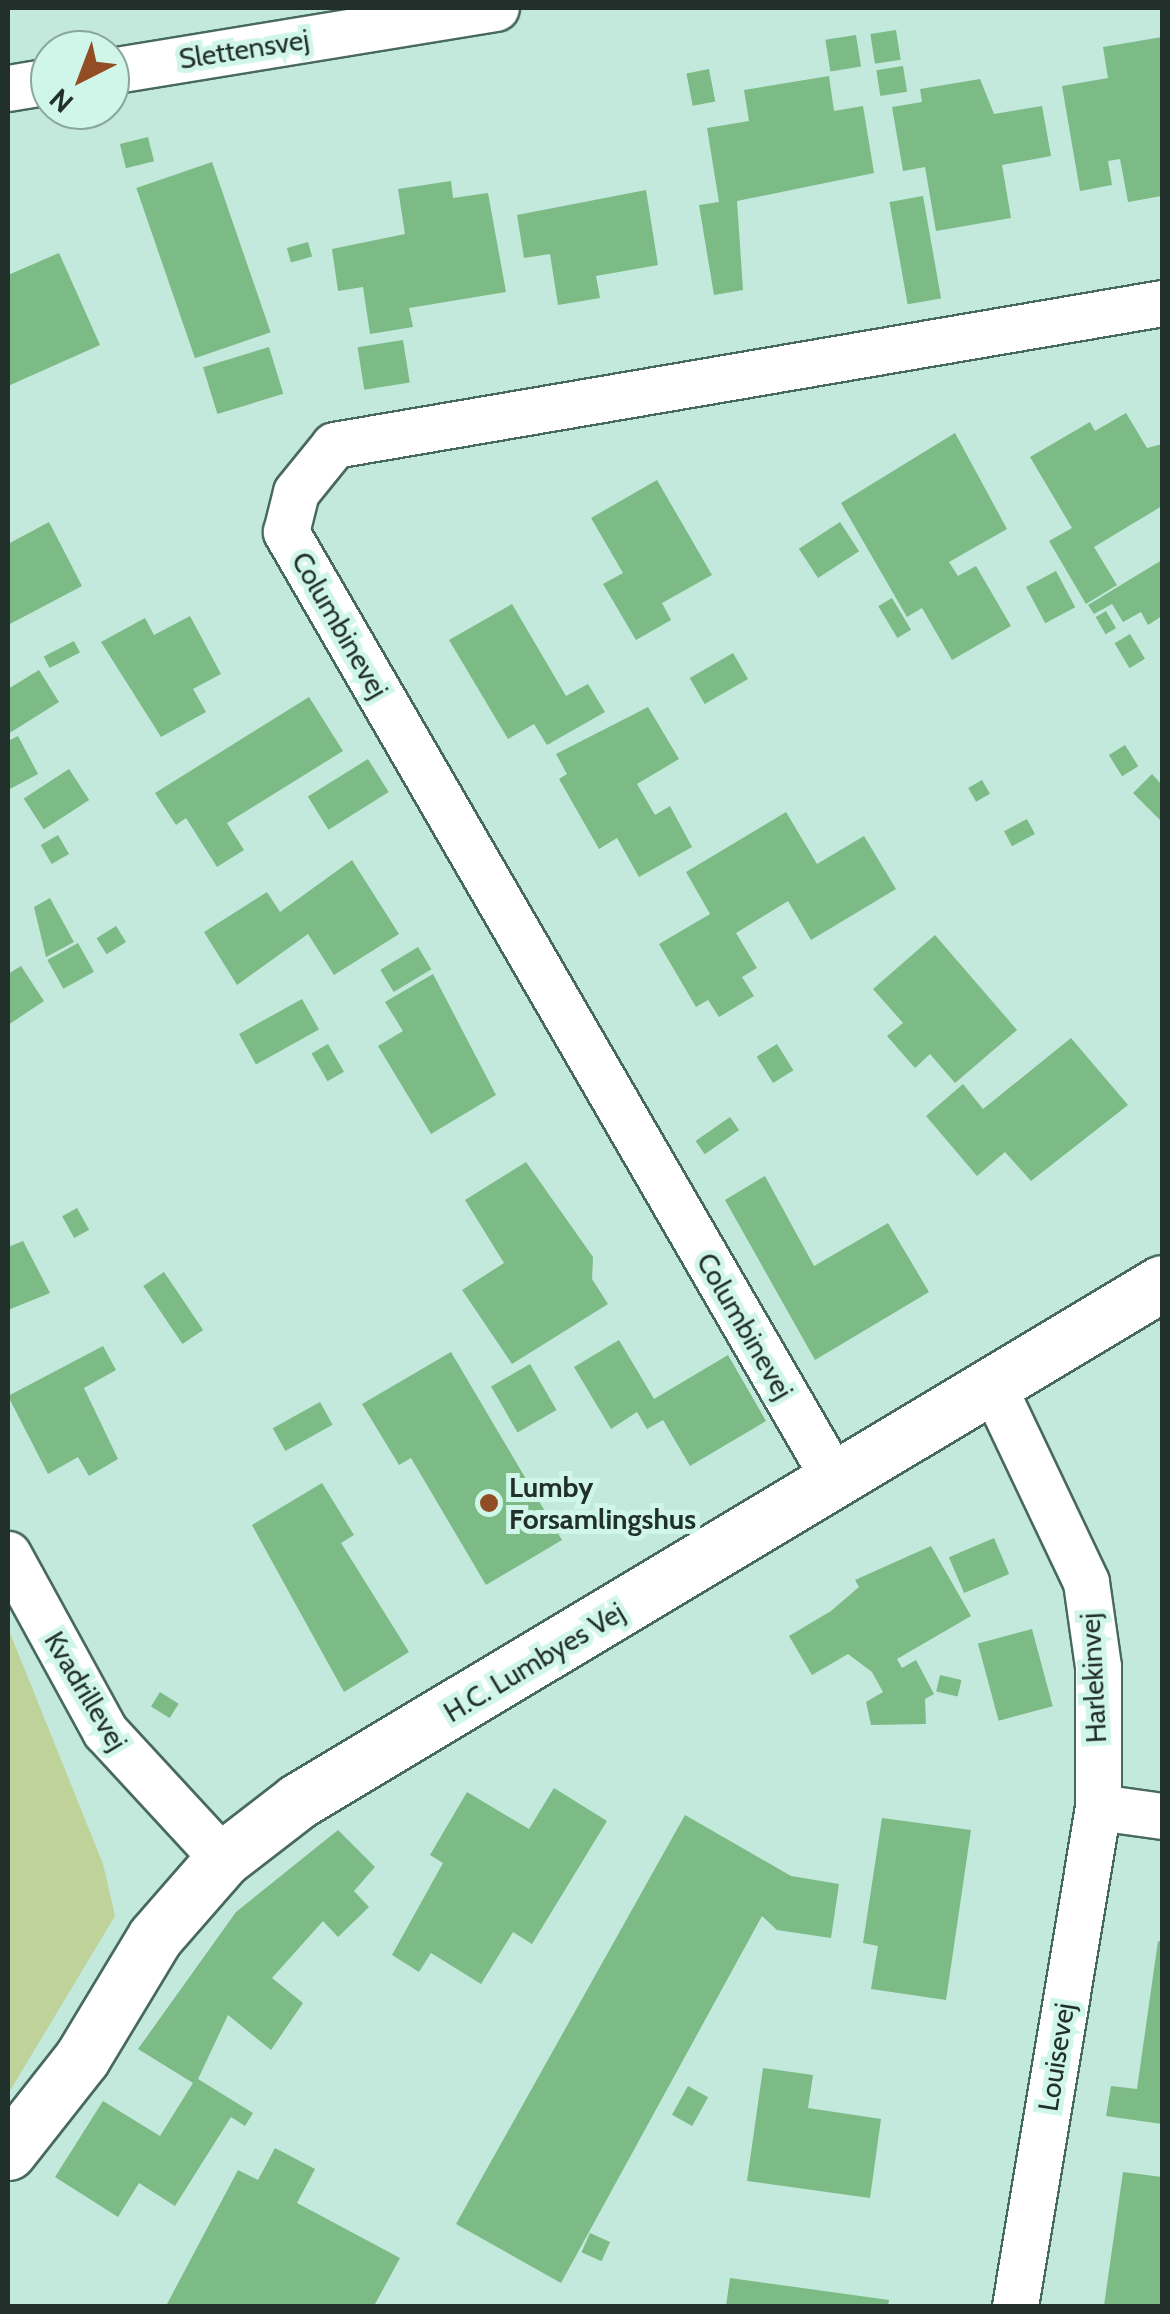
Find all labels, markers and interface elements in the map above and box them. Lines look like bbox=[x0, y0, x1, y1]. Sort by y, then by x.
street label: Slettensvej bbox=[177, 22, 311, 76]
north arrow bbox=[30, 30, 130, 130]
text: N bbox=[43, 82, 80, 120]
street label: Columbinevej bbox=[285, 546, 395, 704]
street label: Columbinevej bbox=[690, 1247, 800, 1405]
place label: Lumby Forsamlingshus bbox=[509, 1470, 696, 1536]
marker: Lumby Forsamlingshus bbox=[478, 1492, 500, 1514]
street label: H.C. Lumbyes Vej bbox=[438, 1595, 630, 1729]
street label: Harlekinvej bbox=[1073, 1612, 1113, 1744]
street label: Kvadrillevej bbox=[37, 1625, 135, 1757]
street label: Louisevej bbox=[1031, 2000, 1081, 2114]

